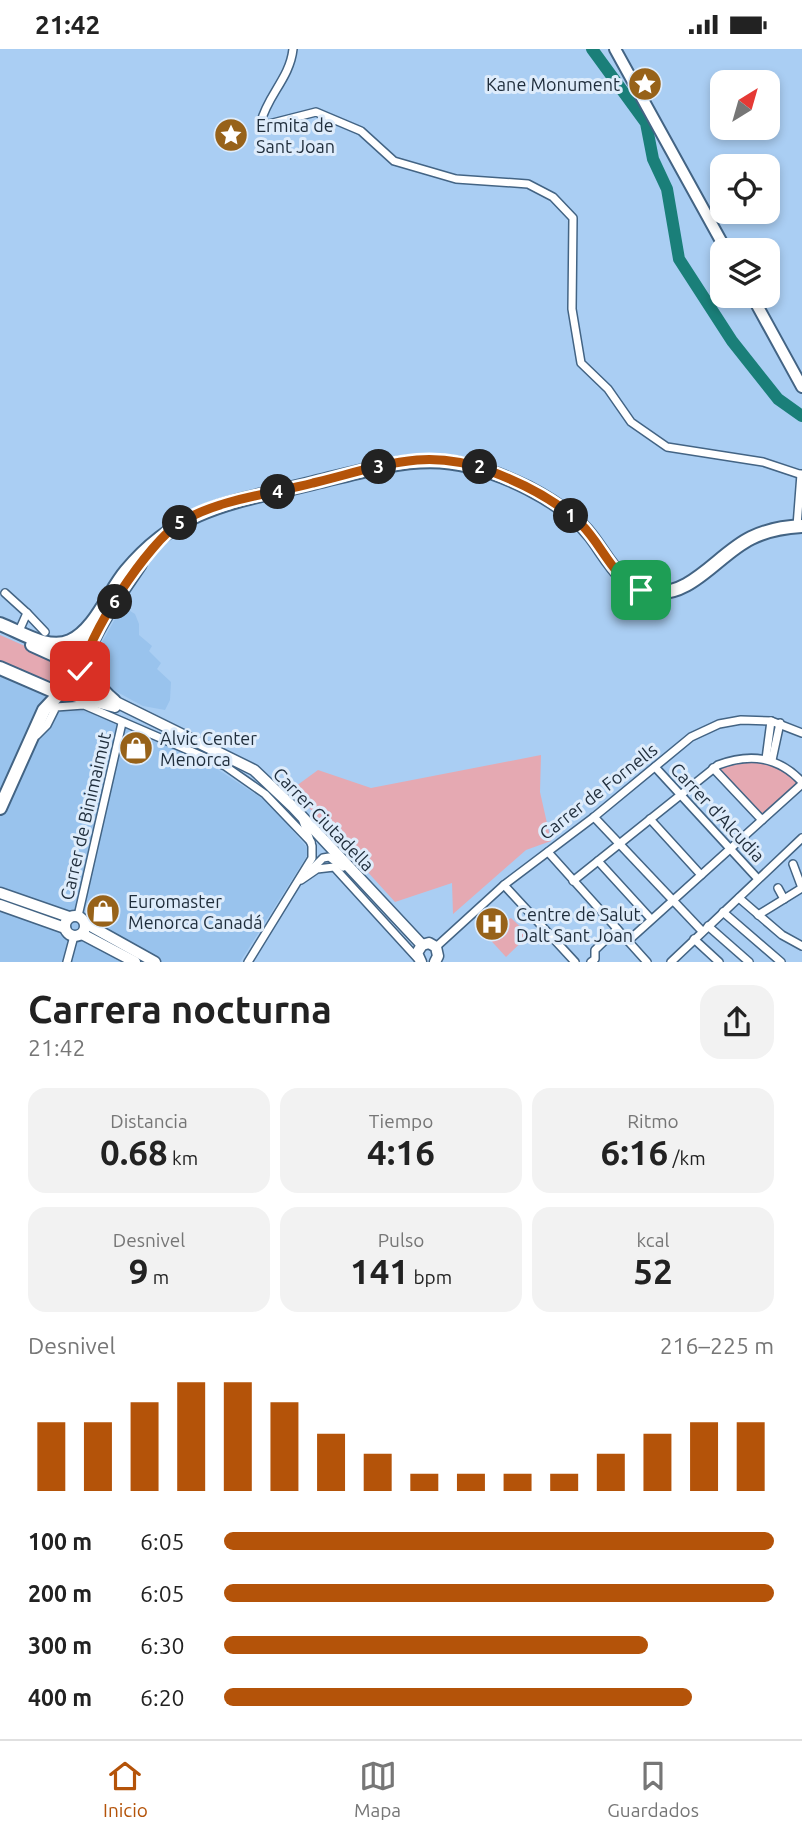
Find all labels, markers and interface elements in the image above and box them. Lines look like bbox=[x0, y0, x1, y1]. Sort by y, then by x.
text: 21:42 bbox=[35, 10, 100, 39]
place icon: Kane Monument bbox=[626, 65, 664, 103]
north arrow bbox=[710, 70, 780, 140]
map controls bbox=[710, 70, 780, 308]
place label: Kane Monument bbox=[486, 74, 620, 94]
place label: Ermita de Sant Joan bbox=[256, 115, 335, 156]
place icon: Ermita de Sant Joan bbox=[212, 116, 250, 154]
button: locate bbox=[710, 154, 780, 224]
button: layers bbox=[710, 238, 780, 308]
pin: 3 bbox=[362, 449, 396, 485]
pin: 2 bbox=[462, 449, 498, 485]
text: 3 bbox=[373, 455, 384, 477]
text: 2 bbox=[474, 455, 485, 477]
pin: 4 bbox=[260, 475, 296, 509]
text: 4 bbox=[272, 480, 283, 502]
pin: 1 bbox=[554, 498, 588, 533]
text: 1 bbox=[565, 504, 576, 526]
pin: 5 bbox=[162, 505, 198, 540]
text: 5 bbox=[174, 511, 185, 533]
pin bbox=[611, 560, 671, 620]
icon: arrive bbox=[622, 571, 660, 609]
pin: 6 bbox=[97, 585, 132, 619]
text: 6 bbox=[109, 590, 120, 612]
pin bbox=[50, 641, 110, 701]
icon: check bbox=[61, 652, 99, 690]
place label: Alvic Center Menorca bbox=[160, 728, 257, 769]
shop icon: Alvic Center Menorca bbox=[117, 729, 155, 767]
street label: Carrer de Binimaimut bbox=[56, 730, 114, 902]
street label: Carrer de Fornells bbox=[535, 739, 661, 843]
street label: Carrer d'Alcudia bbox=[667, 758, 769, 866]
street label: Carrer Ciutadella bbox=[270, 763, 378, 875]
place label: Euromaster Menorca Canadá bbox=[128, 891, 263, 932]
shop icon: Euromaster Menorca Canadá bbox=[84, 892, 122, 930]
place label: Centre de Salut Dalt Sant Joan bbox=[516, 904, 641, 945]
hospital icon: Centre de Salut Dalt Sant Joan bbox=[473, 905, 511, 943]
button: share bbox=[700, 985, 774, 1059]
text: Carrera nocturna bbox=[28, 988, 332, 1030]
text: 21:42 bbox=[28, 1035, 86, 1060]
text: Distancia bbox=[110, 1110, 188, 1132]
text: Tiempo bbox=[369, 1110, 433, 1132]
text: Ritmo bbox=[627, 1110, 679, 1132]
text: 0.68 bbox=[100, 1132, 168, 1172]
text: 4:16 bbox=[367, 1132, 435, 1172]
text: 6:16 bbox=[600, 1132, 668, 1172]
text: km bbox=[168, 1147, 198, 1169]
text: /km bbox=[668, 1147, 706, 1169]
text: Desnivel bbox=[113, 1229, 185, 1251]
text: Pulso bbox=[378, 1229, 424, 1251]
text: kcal bbox=[637, 1229, 669, 1251]
text: 9 bbox=[129, 1251, 149, 1291]
text: 141 bbox=[350, 1251, 409, 1291]
text: 52 bbox=[633, 1251, 673, 1291]
text: m bbox=[149, 1266, 169, 1288]
text: bpm bbox=[409, 1266, 452, 1288]
text: Desnivel bbox=[28, 1333, 116, 1358]
text: 216–225 m bbox=[660, 1333, 774, 1358]
text: 100 m bbox=[28, 1529, 92, 1554]
text: 6:05 bbox=[140, 1529, 185, 1554]
text: 200 m bbox=[28, 1581, 92, 1606]
text: 6:05 bbox=[140, 1581, 185, 1606]
text: 300 m bbox=[28, 1633, 92, 1658]
text: 6:30 bbox=[140, 1633, 185, 1658]
text: 400 m bbox=[28, 1685, 92, 1710]
text: 6:20 bbox=[140, 1685, 185, 1710]
tab: Inicio bbox=[103, 1757, 148, 1821]
tab: Mapa bbox=[354, 1757, 401, 1821]
tab: Guardados bbox=[607, 1757, 699, 1821]

